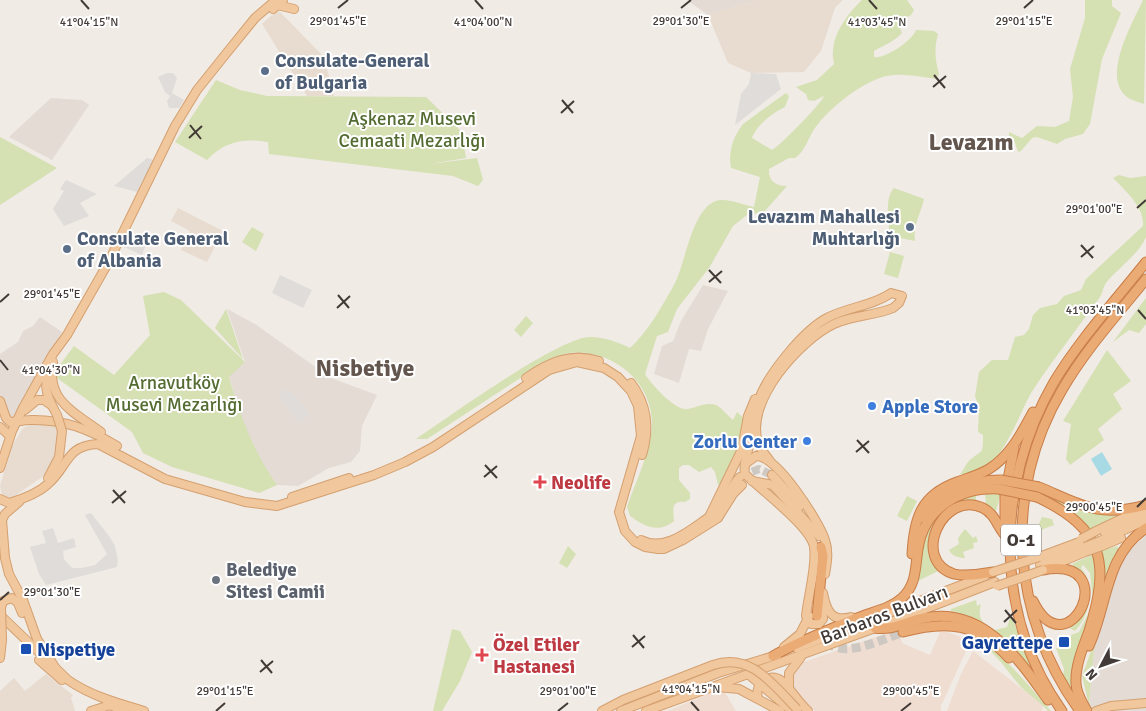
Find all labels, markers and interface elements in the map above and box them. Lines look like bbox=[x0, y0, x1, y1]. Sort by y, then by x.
text: 29°01'45"E bbox=[309, 14, 367, 29]
text: 29°01'30"E bbox=[652, 14, 710, 29]
text: 29°01'15"E bbox=[995, 14, 1053, 29]
text: 41°04'15"N bbox=[60, 15, 118, 30]
text: 41°04'00"N bbox=[454, 15, 512, 30]
text: 41°03'45"N bbox=[848, 15, 906, 30]
place label: Consulate-General of Bulgaria bbox=[275, 49, 430, 95]
marker: Consulate-General of Bulgaria bbox=[259, 65, 271, 77]
park label: Aşkenaz Musevi Cemaati Mezarlığı bbox=[339, 107, 485, 153]
district label: Levazım bbox=[928, 127, 1014, 157]
text: 29°01'00"E bbox=[1065, 202, 1123, 217]
place label: Levazım Mahallesi Muhtarlığı bbox=[748, 205, 900, 251]
marker: Levazım Mahallesi Muhtarlığı bbox=[904, 221, 916, 233]
place label: Consulate General of Albania bbox=[77, 227, 229, 273]
marker: Consulate General of Albania bbox=[61, 243, 73, 255]
text: 29°01'45"E bbox=[23, 287, 81, 302]
text: 41°03'45"N bbox=[1066, 303, 1124, 318]
district label: Nisbetiye bbox=[316, 353, 414, 383]
text: 41°04'30"N bbox=[22, 363, 80, 378]
park label: Arnavutköy Musevi Mezarlığı bbox=[106, 371, 242, 417]
place label: Apple Store bbox=[882, 395, 978, 419]
marker: Apple Store bbox=[866, 400, 878, 412]
place label: Zorlu Center bbox=[693, 430, 797, 454]
marker: Zorlu Center bbox=[801, 435, 813, 447]
place label: Neolife bbox=[551, 471, 611, 495]
marker: Neolife bbox=[533, 475, 547, 489]
text: 29°00'45"E bbox=[1065, 500, 1123, 515]
road number: O-1 bbox=[1001, 524, 1041, 556]
place label: Belediye Sitesi Camii bbox=[226, 558, 325, 604]
marker: Belediye Sitesi Camii bbox=[210, 574, 222, 586]
street label: Barbaros Bulvarı bbox=[817, 580, 952, 650]
text: 29°01'30"E bbox=[23, 585, 81, 600]
place label: Gayrettepe bbox=[962, 631, 1053, 655]
place label: Özel Etiler Hastanesi bbox=[493, 633, 580, 679]
marker: Gayrettepe bbox=[1057, 635, 1071, 649]
place label: Nispetiye bbox=[37, 638, 115, 662]
north arrow bbox=[1076, 641, 1126, 691]
marker: Nispetiye bbox=[19, 642, 33, 656]
marker: Özel Etiler Hastanesi bbox=[475, 648, 489, 662]
text: N bbox=[1082, 665, 1101, 683]
text: 41°04'15"N bbox=[662, 682, 720, 697]
text: 29°01'15"E bbox=[196, 684, 254, 699]
text: 29°01'00"E bbox=[539, 684, 597, 699]
text: 29°00'45"E bbox=[882, 684, 940, 699]

